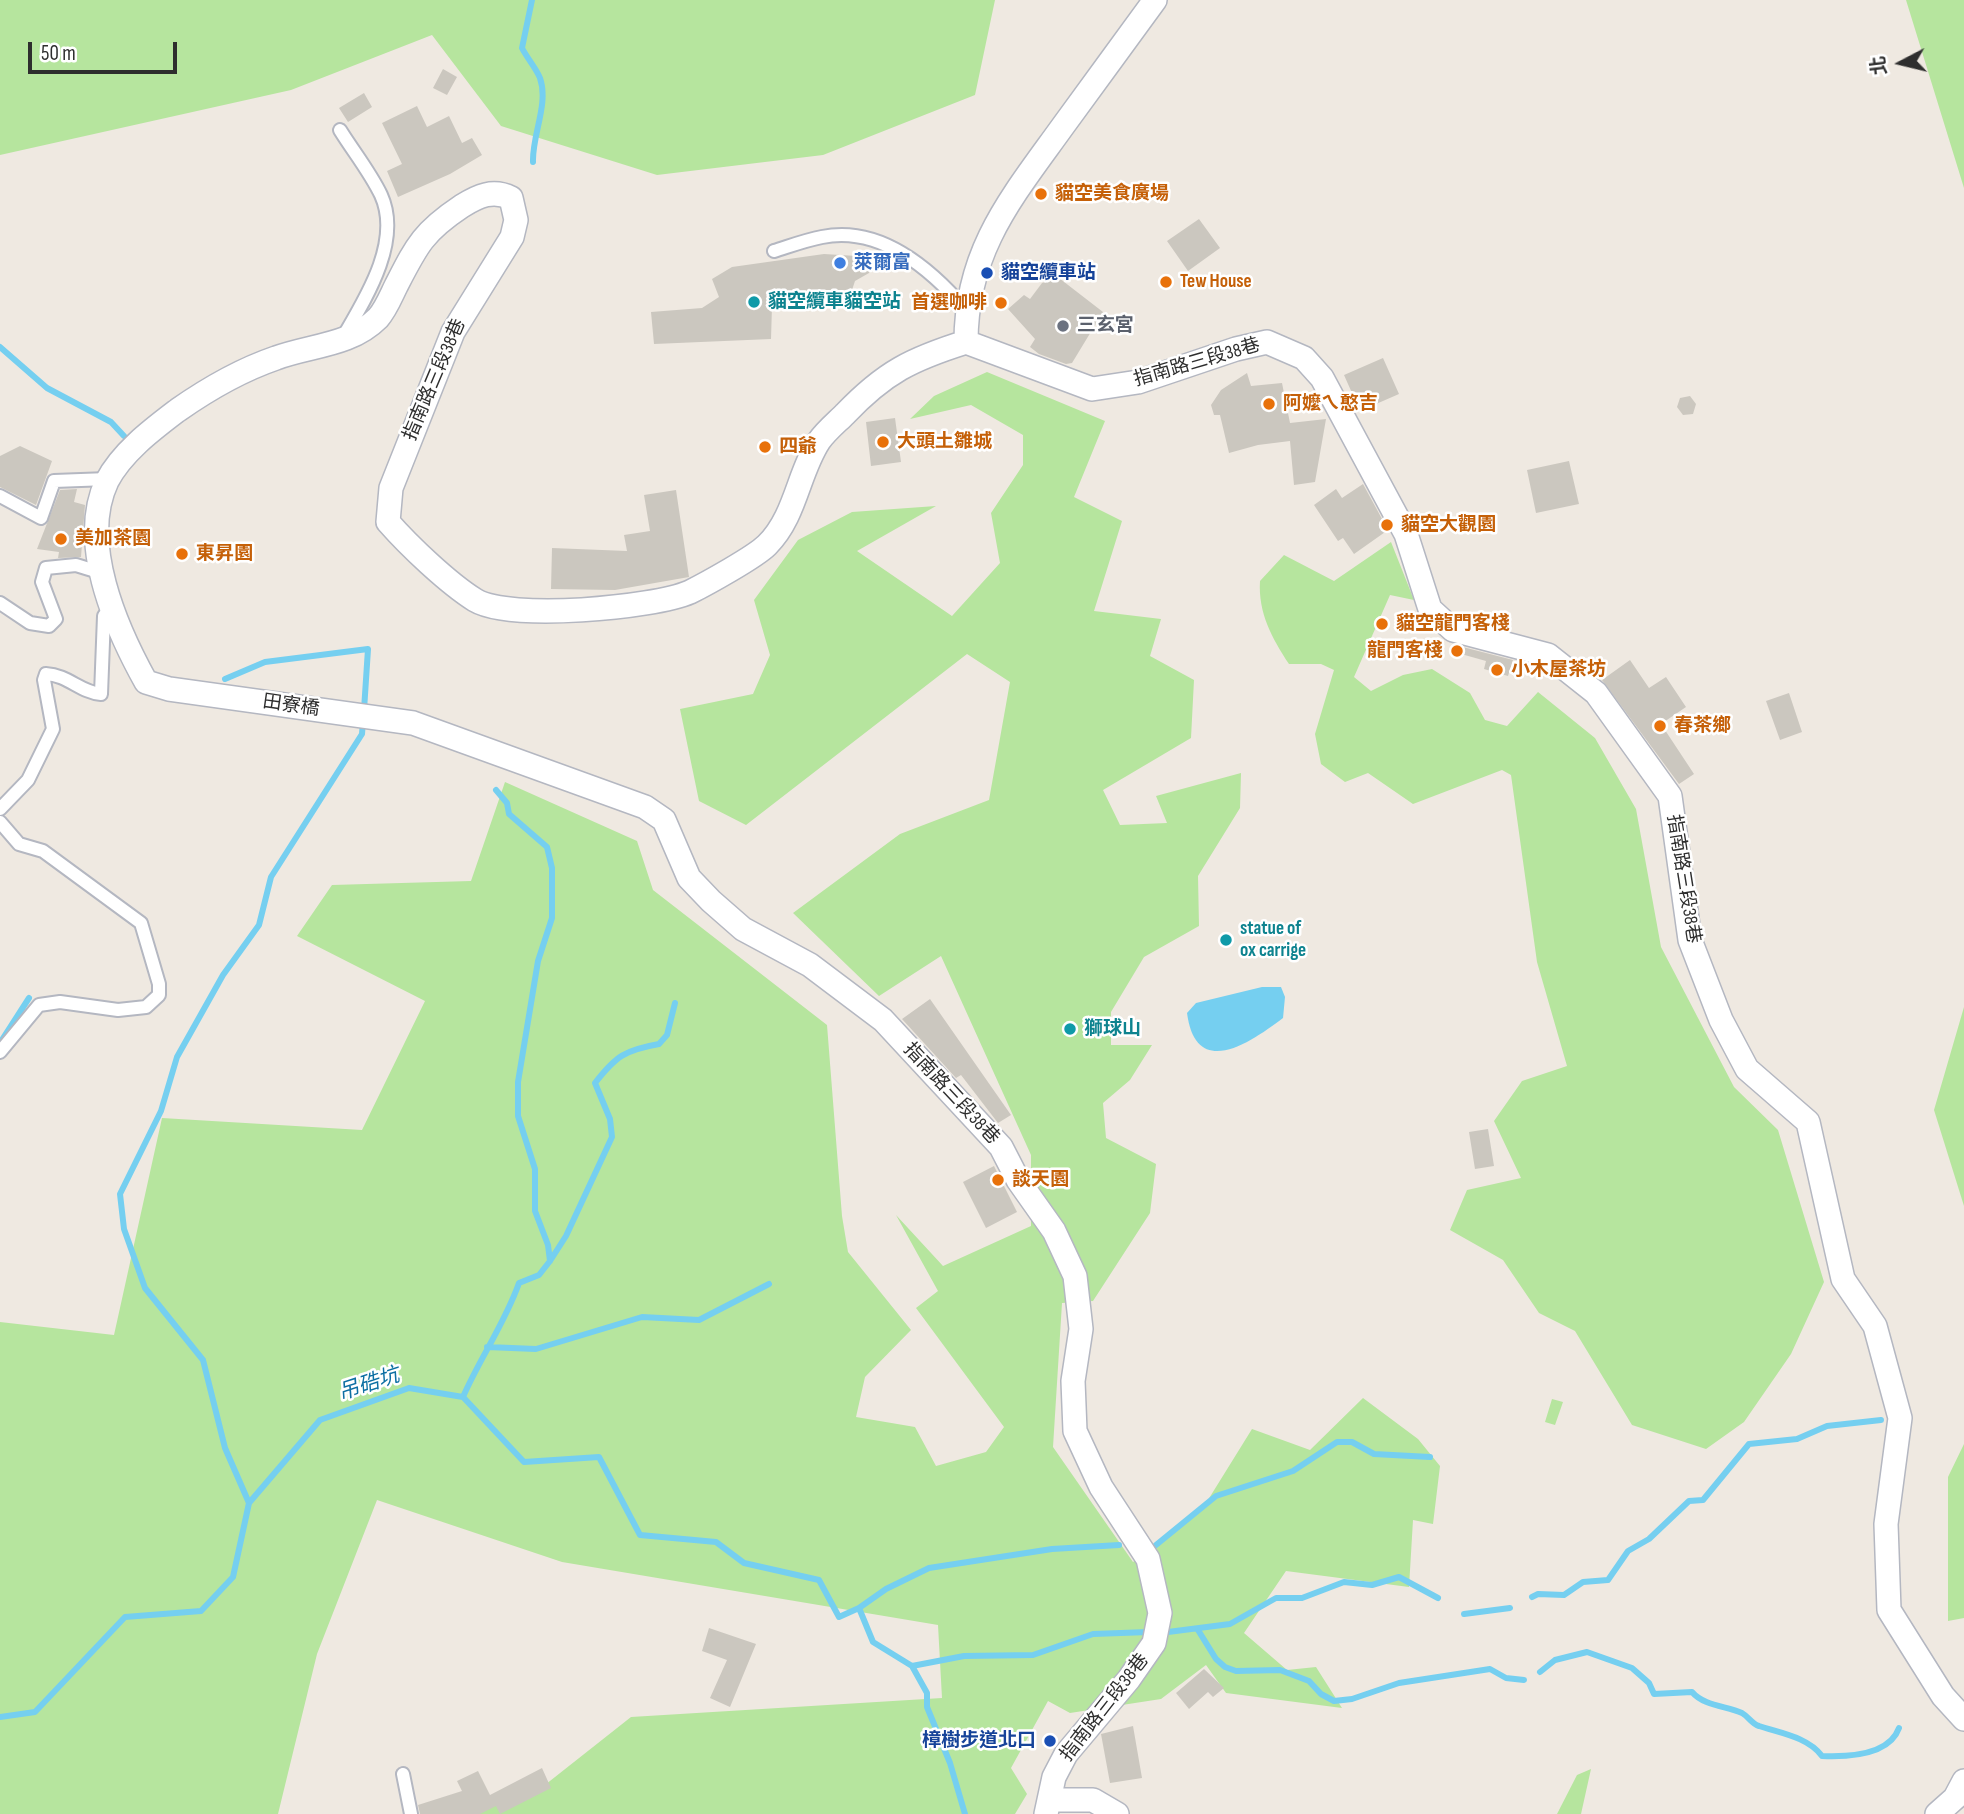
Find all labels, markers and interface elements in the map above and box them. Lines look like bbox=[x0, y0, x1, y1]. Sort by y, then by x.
scale bar bbox=[32, 28, 180, 72]
north arrow bbox=[1866, 28, 1936, 98]
text: 50 m bbox=[41, 41, 76, 66]
text: 北 bbox=[1867, 55, 1892, 76]
place label: 貓空美食廣場 bbox=[1055, 183, 1169, 205]
marker: 貓空美食廣場 bbox=[1033, 186, 1049, 202]
place label: 萊爾富 bbox=[854, 252, 911, 274]
marker: 萊爾富 bbox=[832, 255, 848, 271]
place label: 貓空纜車站 bbox=[1001, 262, 1096, 284]
marker: 貓空纜車站 bbox=[979, 265, 995, 281]
place label: Tew House bbox=[1180, 271, 1252, 293]
marker: Tew House bbox=[1158, 274, 1174, 290]
place label: 貓空纜車貓空站 bbox=[768, 291, 901, 313]
place label: 首選咖啡 bbox=[911, 292, 987, 314]
marker: 貓空纜車貓空站 bbox=[746, 294, 762, 310]
marker: 首選咖啡 bbox=[993, 295, 1009, 311]
place label: 三玄宮 bbox=[1077, 315, 1134, 337]
street label: 指南路三段38巷 bbox=[399, 316, 471, 444]
marker: 三玄宮 bbox=[1055, 318, 1071, 334]
street label: 指南路三段38巷 bbox=[1131, 334, 1263, 392]
place label: 阿嬤ㄟ憨吉 bbox=[1283, 393, 1378, 415]
marker: 阿嬤ㄟ憨吉 bbox=[1261, 396, 1277, 412]
place label: 大頭土雛城 bbox=[897, 431, 992, 453]
marker: 大頭土雛城 bbox=[875, 434, 891, 450]
place label: 四爺 bbox=[779, 436, 817, 458]
marker: 四爺 bbox=[757, 439, 773, 455]
place label: 貓空大觀園 bbox=[1401, 514, 1496, 536]
marker: 貓空大觀園 bbox=[1379, 517, 1395, 533]
place label: 美加茶園 bbox=[75, 528, 151, 550]
marker: 美加茶園 bbox=[53, 531, 69, 547]
place label: 東昇園 bbox=[196, 543, 253, 565]
marker: 東昇園 bbox=[174, 546, 190, 562]
place label: 貓空龍門客棧 bbox=[1396, 613, 1510, 635]
marker: 貓空龍門客棧 bbox=[1374, 616, 1390, 632]
place label: 龍門客棧 bbox=[1367, 640, 1443, 662]
marker: 龍門客棧 bbox=[1449, 643, 1465, 659]
place label: 小木屋茶坊 bbox=[1511, 659, 1606, 681]
marker: 小木屋茶坊 bbox=[1489, 662, 1505, 678]
street label: 田寮橋 bbox=[261, 691, 321, 721]
place label: 春茶鄉 bbox=[1674, 715, 1731, 737]
marker: 春茶鄉 bbox=[1652, 718, 1668, 734]
street label: 指南路三段38巷 bbox=[1662, 813, 1704, 945]
place label: statue of ox carrige bbox=[1240, 918, 1306, 962]
marker: statue of ox carrige bbox=[1218, 932, 1234, 948]
place label: 獅球山 bbox=[1084, 1018, 1141, 1040]
marker: 獅球山 bbox=[1062, 1021, 1078, 1037]
street label: 指南路三段38巷 bbox=[898, 1039, 1004, 1149]
place label: 談天園 bbox=[1012, 1169, 1069, 1191]
marker: 談天園 bbox=[990, 1172, 1006, 1188]
water label: 吊硞坑 bbox=[335, 1363, 403, 1407]
street label: 指南路三段38巷 bbox=[1056, 1650, 1154, 1766]
place label: 樟樹步道北口 bbox=[922, 1730, 1036, 1752]
marker: 樟樹步道北口 bbox=[1042, 1733, 1058, 1749]

